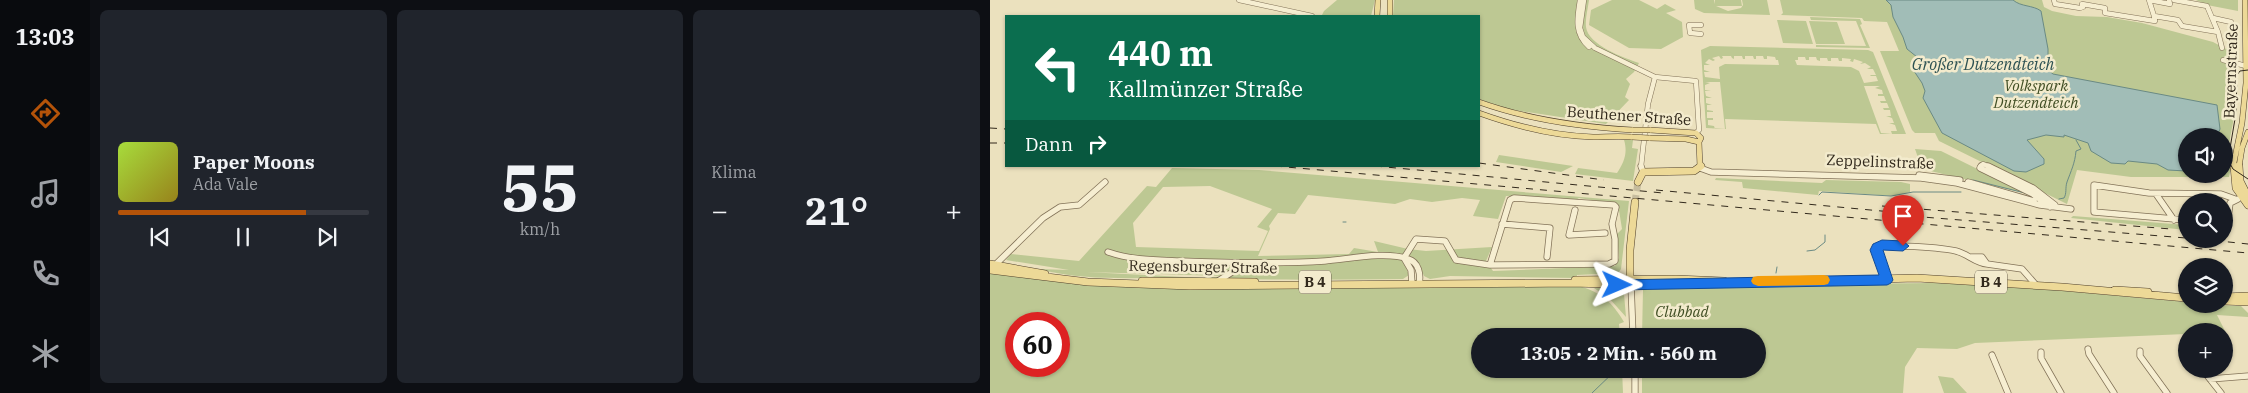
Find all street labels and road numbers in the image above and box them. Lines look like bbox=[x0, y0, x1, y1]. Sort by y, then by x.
street label: Bayernstraße bbox=[2219, 23, 2242, 119]
street label: Beuthener Straße bbox=[1566, 102, 1692, 129]
street label: Zeppelinstraße bbox=[1826, 150, 1934, 173]
street label: Regensburger Straße bbox=[1129, 256, 1277, 277]
road number: B 4 bbox=[1299, 270, 1331, 294]
road number: B 4 bbox=[1975, 270, 2007, 294]

